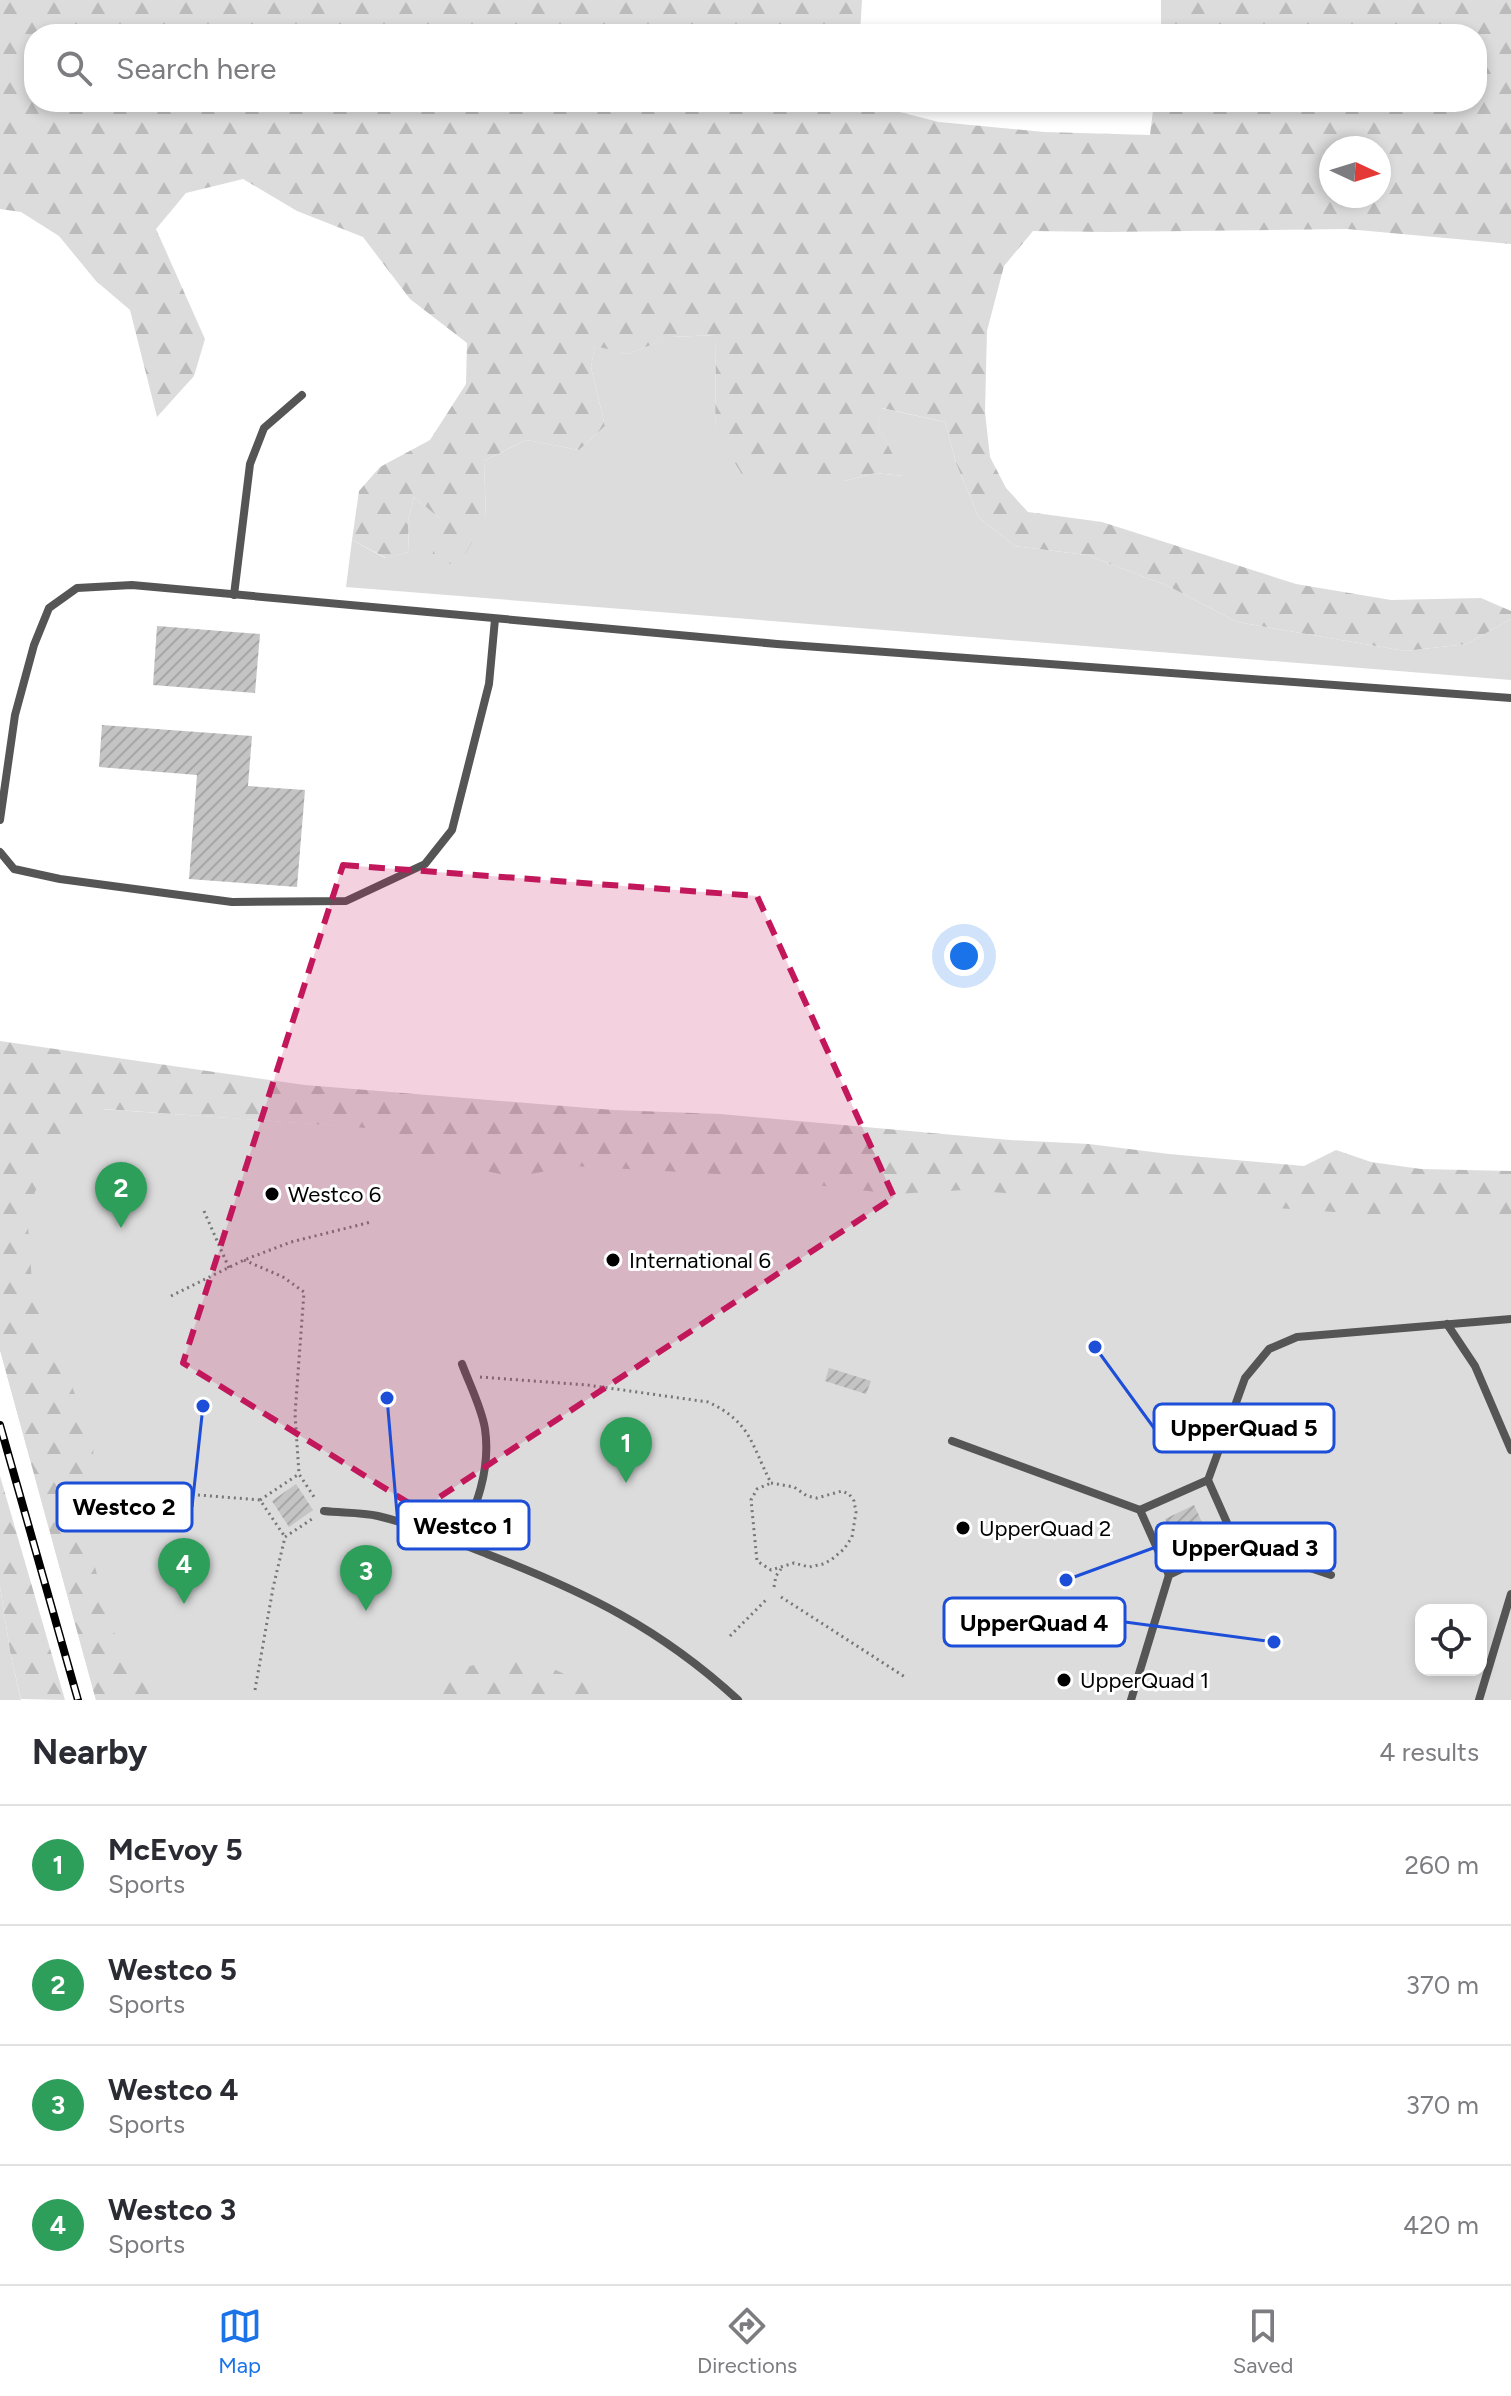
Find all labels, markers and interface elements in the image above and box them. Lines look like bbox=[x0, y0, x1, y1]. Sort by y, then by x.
search box bbox=[24, 24, 1487, 112]
icon: search bbox=[52, 46, 96, 90]
text: Search here bbox=[116, 50, 276, 87]
north arrow bbox=[1319, 136, 1391, 208]
your location bbox=[944, 936, 984, 976]
pin: 2 bbox=[95, 1162, 147, 1228]
place label: Westco 6 bbox=[288, 1181, 381, 1208]
marker: Westco 6 bbox=[263, 1185, 281, 1203]
place label: International 6 bbox=[629, 1247, 771, 1274]
marker: International 6 bbox=[604, 1251, 622, 1269]
callout: UpperQuad 5 bbox=[1154, 1404, 1334, 1452]
text: UpperQuad 5 bbox=[1170, 1413, 1318, 1442]
pin: 1 bbox=[600, 1417, 652, 1483]
callout: Westco 2 bbox=[57, 1483, 192, 1531]
text: Westco 2 bbox=[72, 1492, 176, 1521]
callout: Westco 1 bbox=[398, 1501, 529, 1549]
text: Westco 1 bbox=[413, 1511, 513, 1540]
place label: UpperQuad 2 bbox=[979, 1515, 1111, 1542]
marker: UpperQuad 2 bbox=[954, 1519, 972, 1537]
callout: UpperQuad 3 bbox=[1156, 1523, 1335, 1571]
text: UpperQuad 3 bbox=[1172, 1533, 1318, 1562]
pin: 4 bbox=[158, 1538, 210, 1604]
pin: 3 bbox=[340, 1545, 392, 1611]
callout: UpperQuad 4 bbox=[944, 1598, 1125, 1646]
map controls bbox=[1415, 1604, 1487, 1676]
button: locate bbox=[1415, 1604, 1487, 1676]
text: UpperQuad 4 bbox=[960, 1608, 1108, 1637]
place label: UpperQuad 1 bbox=[1080, 1667, 1209, 1694]
marker: UpperQuad 1 bbox=[1055, 1671, 1073, 1689]
text: Nearby bbox=[32, 1732, 147, 1773]
text: 4 results bbox=[1379, 1736, 1479, 1768]
text: McEvoy 5 bbox=[108, 1831, 243, 1868]
text: 1 bbox=[53, 1849, 63, 1881]
text: 260 m bbox=[1405, 1849, 1479, 1881]
text: Sports bbox=[108, 1868, 185, 1900]
text: Westco 5 bbox=[108, 1951, 237, 1988]
text: 2 bbox=[50, 1969, 66, 2001]
text: 370 m bbox=[1406, 1969, 1479, 2001]
text: Sports bbox=[108, 1988, 185, 2020]
text: Westco 4 bbox=[108, 2071, 239, 2108]
text: 3 bbox=[51, 2089, 65, 2121]
text: 370 m bbox=[1406, 2089, 1479, 2121]
text: Sports bbox=[108, 2108, 185, 2140]
text: Westco 3 bbox=[108, 2191, 236, 2228]
text: 4 bbox=[50, 2209, 66, 2241]
text: 420 m bbox=[1403, 2209, 1479, 2241]
text: Sports bbox=[108, 2228, 185, 2260]
tab: Map bbox=[218, 2304, 262, 2379]
tab: Directions bbox=[697, 2304, 797, 2379]
tab: Saved bbox=[1233, 2304, 1293, 2379]

